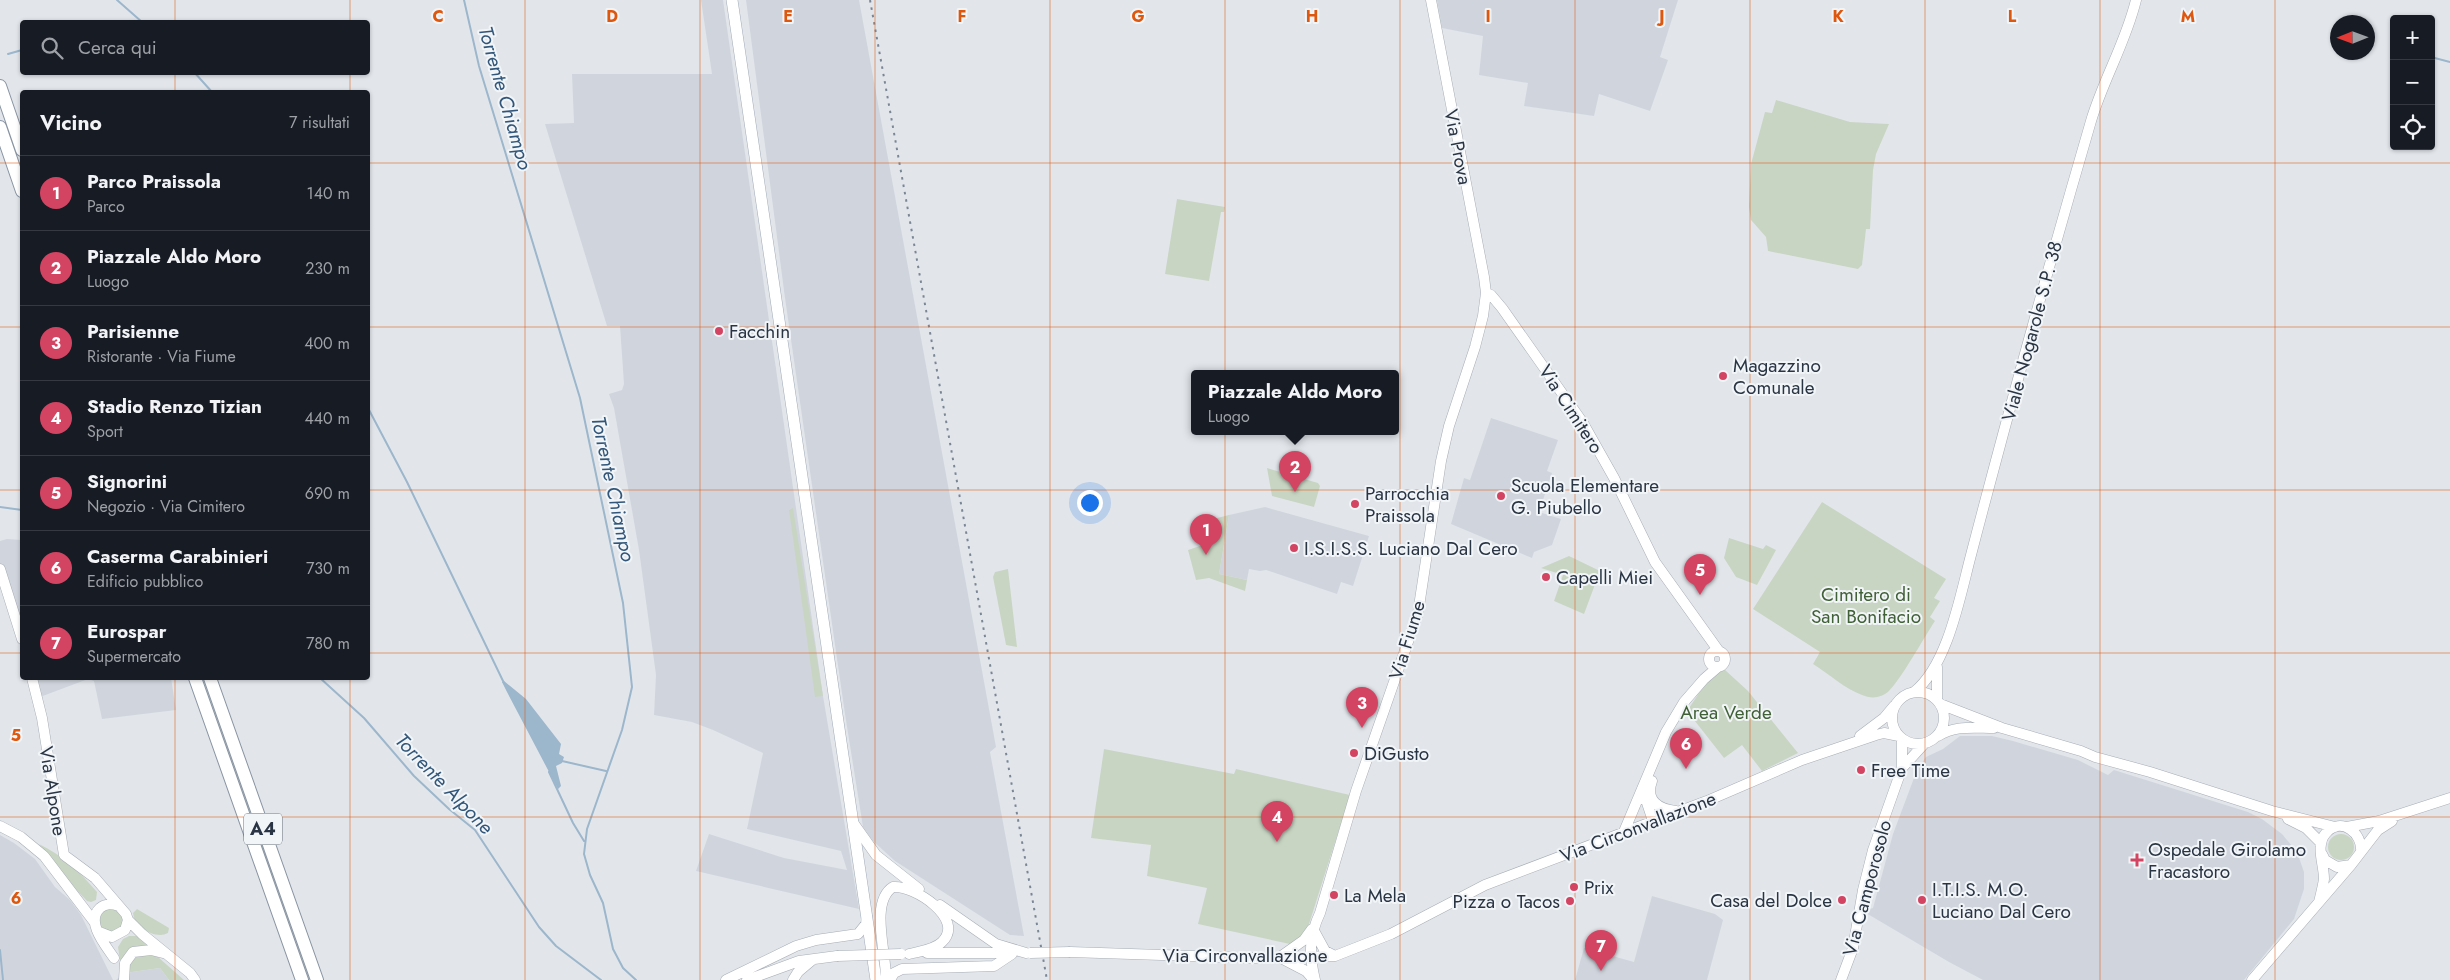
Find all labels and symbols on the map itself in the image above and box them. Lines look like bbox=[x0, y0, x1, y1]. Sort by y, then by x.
text: C bbox=[432, 5, 444, 28]
text: D bbox=[606, 5, 618, 28]
text: E bbox=[783, 5, 793, 28]
text: F bbox=[958, 5, 966, 28]
text: G bbox=[1131, 5, 1145, 28]
text: H bbox=[1306, 5, 1318, 28]
text: I bbox=[1485, 5, 1491, 28]
text: J bbox=[1656, 5, 1665, 28]
text: K bbox=[1832, 5, 1844, 28]
text: L bbox=[2008, 5, 2017, 28]
text: M bbox=[2181, 5, 2195, 28]
north arrow bbox=[2330, 15, 2375, 60]
water label: Torrente Chiampo bbox=[471, 23, 539, 173]
street label: Via Prova bbox=[1437, 107, 1479, 187]
street label: Viale Nogarole S.P. 38 bbox=[1995, 238, 2069, 424]
place label: Facchin bbox=[729, 318, 790, 345]
marker: Facchin bbox=[713, 325, 725, 337]
place label: Magazzino Comunale bbox=[1733, 352, 1821, 401]
street label: Via Cimitero bbox=[1532, 359, 1610, 459]
marker: Magazzino Comunale bbox=[1717, 370, 1729, 382]
water label: Torrente Chiampo bbox=[583, 414, 643, 565]
pin: 2 bbox=[1279, 451, 1311, 492]
place label: Scuola Elementare G. Piubello bbox=[1511, 472, 1659, 521]
place label: Parrocchia Praissola bbox=[1365, 480, 1449, 529]
your location bbox=[1077, 490, 1103, 516]
marker: Scuola Elementare G. Piubello bbox=[1495, 490, 1507, 502]
marker: Parrocchia Praissola bbox=[1349, 498, 1361, 510]
pin: 1 bbox=[1190, 514, 1222, 555]
place label: I.S.I.S.S. Luciano Dal Cero bbox=[1304, 535, 1518, 562]
marker: I.S.I.S.S. Luciano Dal Cero bbox=[1288, 542, 1300, 554]
pin: 5 bbox=[1684, 554, 1716, 595]
place label: Capelli Miei bbox=[1556, 564, 1653, 591]
marker: Capelli Miei bbox=[1540, 571, 1552, 583]
park label: Cimitero di San Bonifacio bbox=[1811, 581, 1921, 630]
street label: Via Fiume bbox=[1382, 597, 1432, 683]
pin: 3 bbox=[1346, 687, 1378, 728]
park label: Area Verde bbox=[1680, 699, 1772, 726]
text: 5 bbox=[11, 724, 21, 747]
water label: Torrente Alpone bbox=[388, 727, 500, 841]
pin: 6 bbox=[1670, 728, 1702, 769]
place label: DiGusto bbox=[1364, 740, 1429, 767]
street label: Via Alpone bbox=[33, 744, 73, 838]
marker: DiGusto bbox=[1348, 747, 1360, 759]
place label: Free Time bbox=[1871, 757, 1950, 784]
marker: Free Time bbox=[1855, 764, 1867, 776]
street label: Via Circonvallazione bbox=[1556, 785, 1720, 869]
pin: 4 bbox=[1261, 801, 1293, 842]
road number: A4 bbox=[244, 814, 282, 844]
street label: Via Camporosolo bbox=[1836, 817, 1898, 959]
place label: Ospedale Girolamo Fracastoro bbox=[2148, 836, 2306, 885]
marker: Ospedale Girolamo Fracastoro bbox=[2130, 853, 2144, 867]
place label: Prix bbox=[1584, 874, 1613, 901]
place label: I.T.I.S. M.O. Luciano Dal Cero bbox=[1932, 876, 2071, 925]
marker: Prix bbox=[1568, 881, 1580, 893]
place label: La Mela bbox=[1344, 882, 1406, 909]
text: 6 bbox=[11, 887, 21, 910]
place label: Casa del Dolce bbox=[1710, 887, 1832, 914]
place label: Pizza o Tacos bbox=[1452, 888, 1560, 915]
marker: La Mela bbox=[1328, 889, 1340, 901]
marker: Casa del Dolce bbox=[1836, 894, 1848, 906]
marker: I.T.I.S. M.O. Luciano Dal Cero bbox=[1916, 894, 1928, 906]
marker: Pizza o Tacos bbox=[1564, 895, 1576, 907]
pin: 7 bbox=[1585, 930, 1617, 971]
street label: Via Circonvallazione bbox=[1162, 942, 1328, 969]

